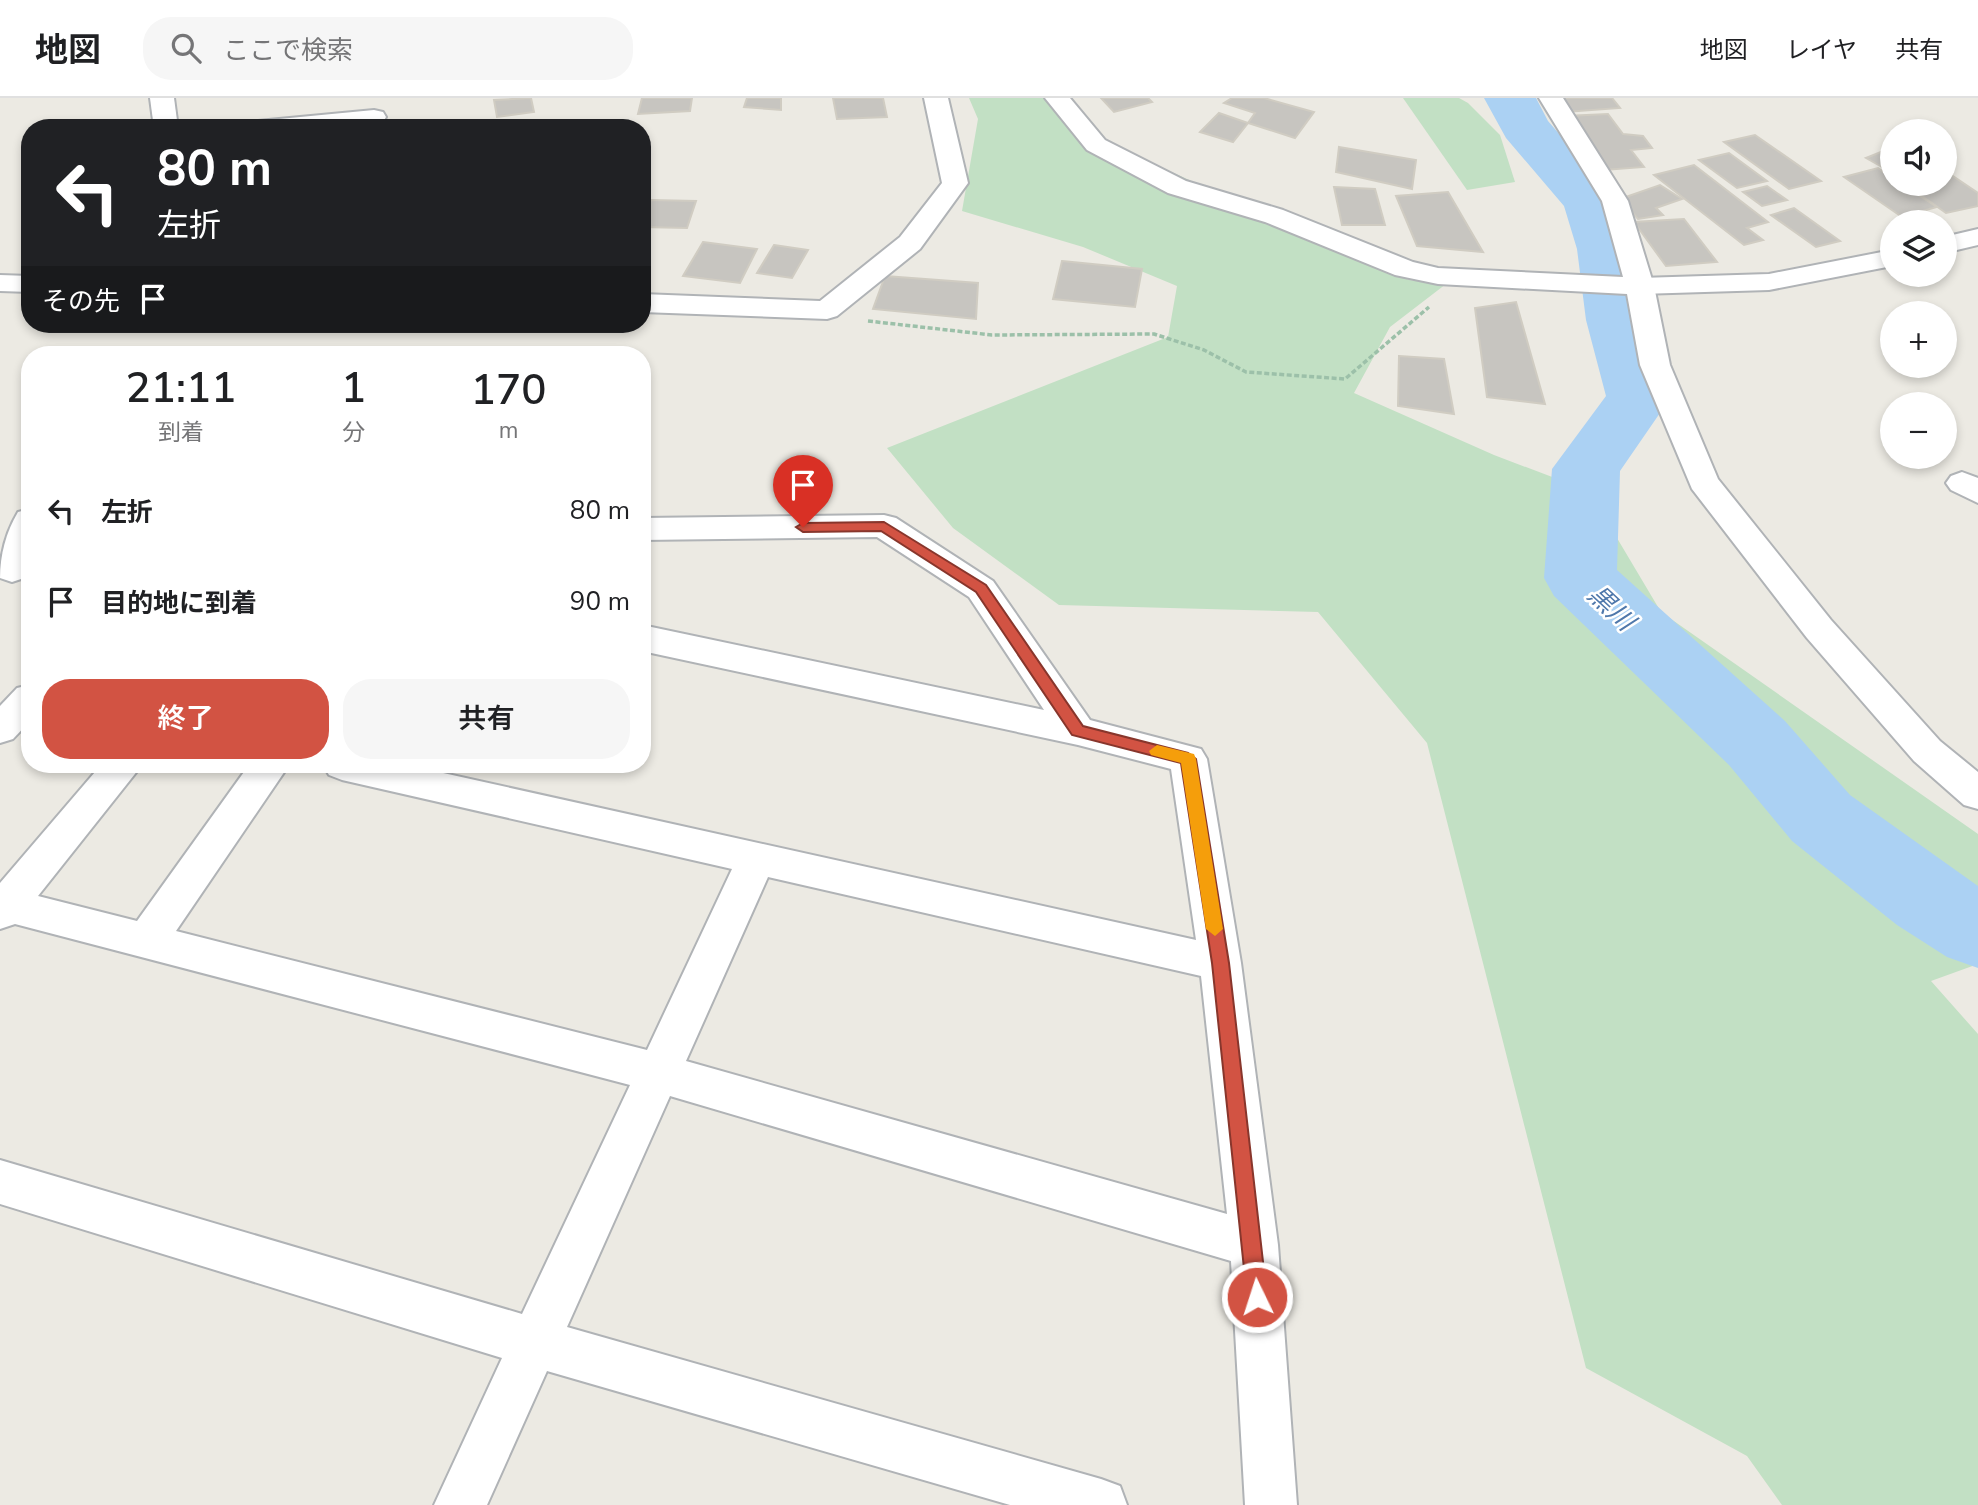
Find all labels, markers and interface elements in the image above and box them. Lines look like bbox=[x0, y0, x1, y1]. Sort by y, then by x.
search box bbox=[143, 17, 633, 80]
text: 地図 bbox=[35, 28, 101, 73]
icon: search bbox=[167, 29, 205, 67]
text: ここで検索 bbox=[223, 33, 353, 68]
text: 地図 bbox=[1700, 34, 1748, 66]
text: レイヤ bbox=[1786, 34, 1857, 66]
text: 共有 bbox=[1895, 34, 1943, 66]
map controls bbox=[1880, 119, 1957, 469]
button: sound bbox=[1880, 119, 1957, 196]
text: 80 m bbox=[157, 135, 272, 202]
icon: left bbox=[42, 147, 133, 238]
text: 左折 bbox=[157, 204, 221, 247]
button: layers bbox=[1880, 210, 1957, 287]
icon: arrive bbox=[134, 280, 172, 318]
text: その先 bbox=[42, 284, 120, 319]
button: + bbox=[1880, 301, 1957, 378]
text: 21:11 bbox=[126, 360, 236, 417]
text: 1 bbox=[341, 360, 366, 417]
text: 170 bbox=[471, 362, 546, 419]
button: − bbox=[1880, 392, 1957, 469]
text: m bbox=[499, 415, 518, 446]
text: 到着 bbox=[158, 417, 204, 448]
text: 分 bbox=[342, 417, 365, 448]
pin bbox=[773, 455, 833, 527]
icon: arrive bbox=[784, 466, 822, 504]
icon: left bbox=[42, 492, 80, 530]
text: 80 m bbox=[570, 493, 630, 528]
text: 左折 bbox=[101, 495, 153, 530]
water label: 黒川 bbox=[1580, 577, 1644, 641]
icon: arrive bbox=[42, 583, 80, 621]
text: 90 m bbox=[570, 584, 630, 619]
text: 目的地に到着 bbox=[101, 586, 257, 621]
button: 終了 bbox=[42, 679, 329, 759]
button: 共有 bbox=[343, 679, 630, 759]
position arrow bbox=[1220, 1260, 1294, 1334]

